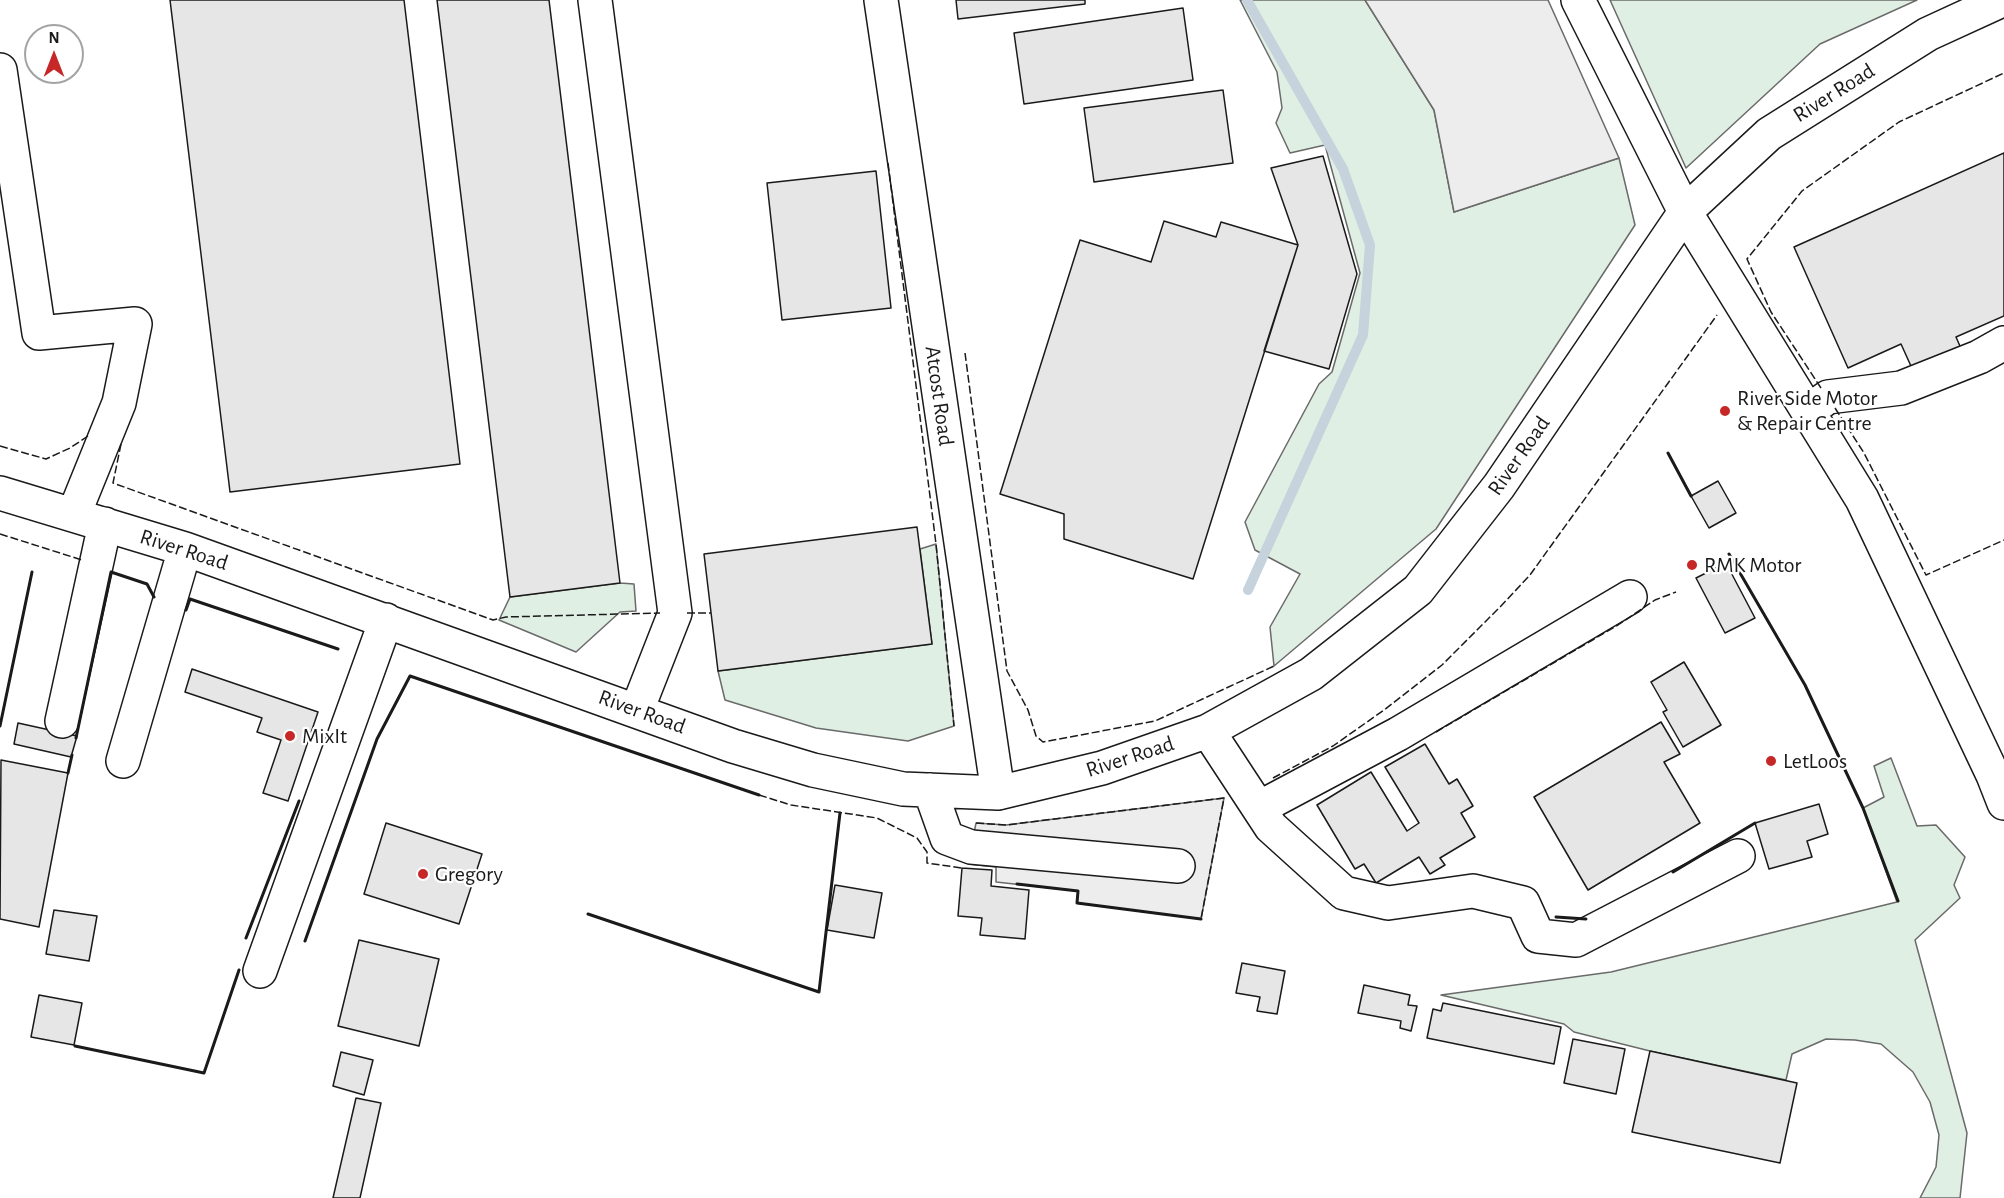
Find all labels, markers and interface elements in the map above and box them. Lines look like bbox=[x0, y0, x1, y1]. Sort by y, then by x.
north arrow bbox=[24, 24, 84, 84]
text: N bbox=[48, 30, 60, 46]
street label: River Road bbox=[1788, 58, 1880, 128]
street label: Atcost Road bbox=[919, 344, 959, 448]
place label: River Side Motor & Repair Centre bbox=[1737, 385, 1877, 436]
marker: River Side Motor & Repair Centre bbox=[1718, 404, 1732, 418]
street label: River Road bbox=[1482, 411, 1556, 501]
street label: River Road bbox=[137, 523, 231, 577]
place label: RMK Motor bbox=[1704, 552, 1801, 578]
marker: RMK Motor bbox=[1685, 558, 1699, 572]
street label: River Road bbox=[595, 684, 689, 740]
place label: MixIt bbox=[302, 723, 347, 749]
marker: MixIt bbox=[283, 729, 297, 743]
street label: River Road bbox=[1083, 730, 1177, 784]
place label: LetLoos bbox=[1783, 748, 1847, 774]
marker: LetLoos bbox=[1764, 754, 1778, 768]
place label: Gregory bbox=[435, 861, 503, 887]
marker: Gregory bbox=[416, 867, 430, 881]

